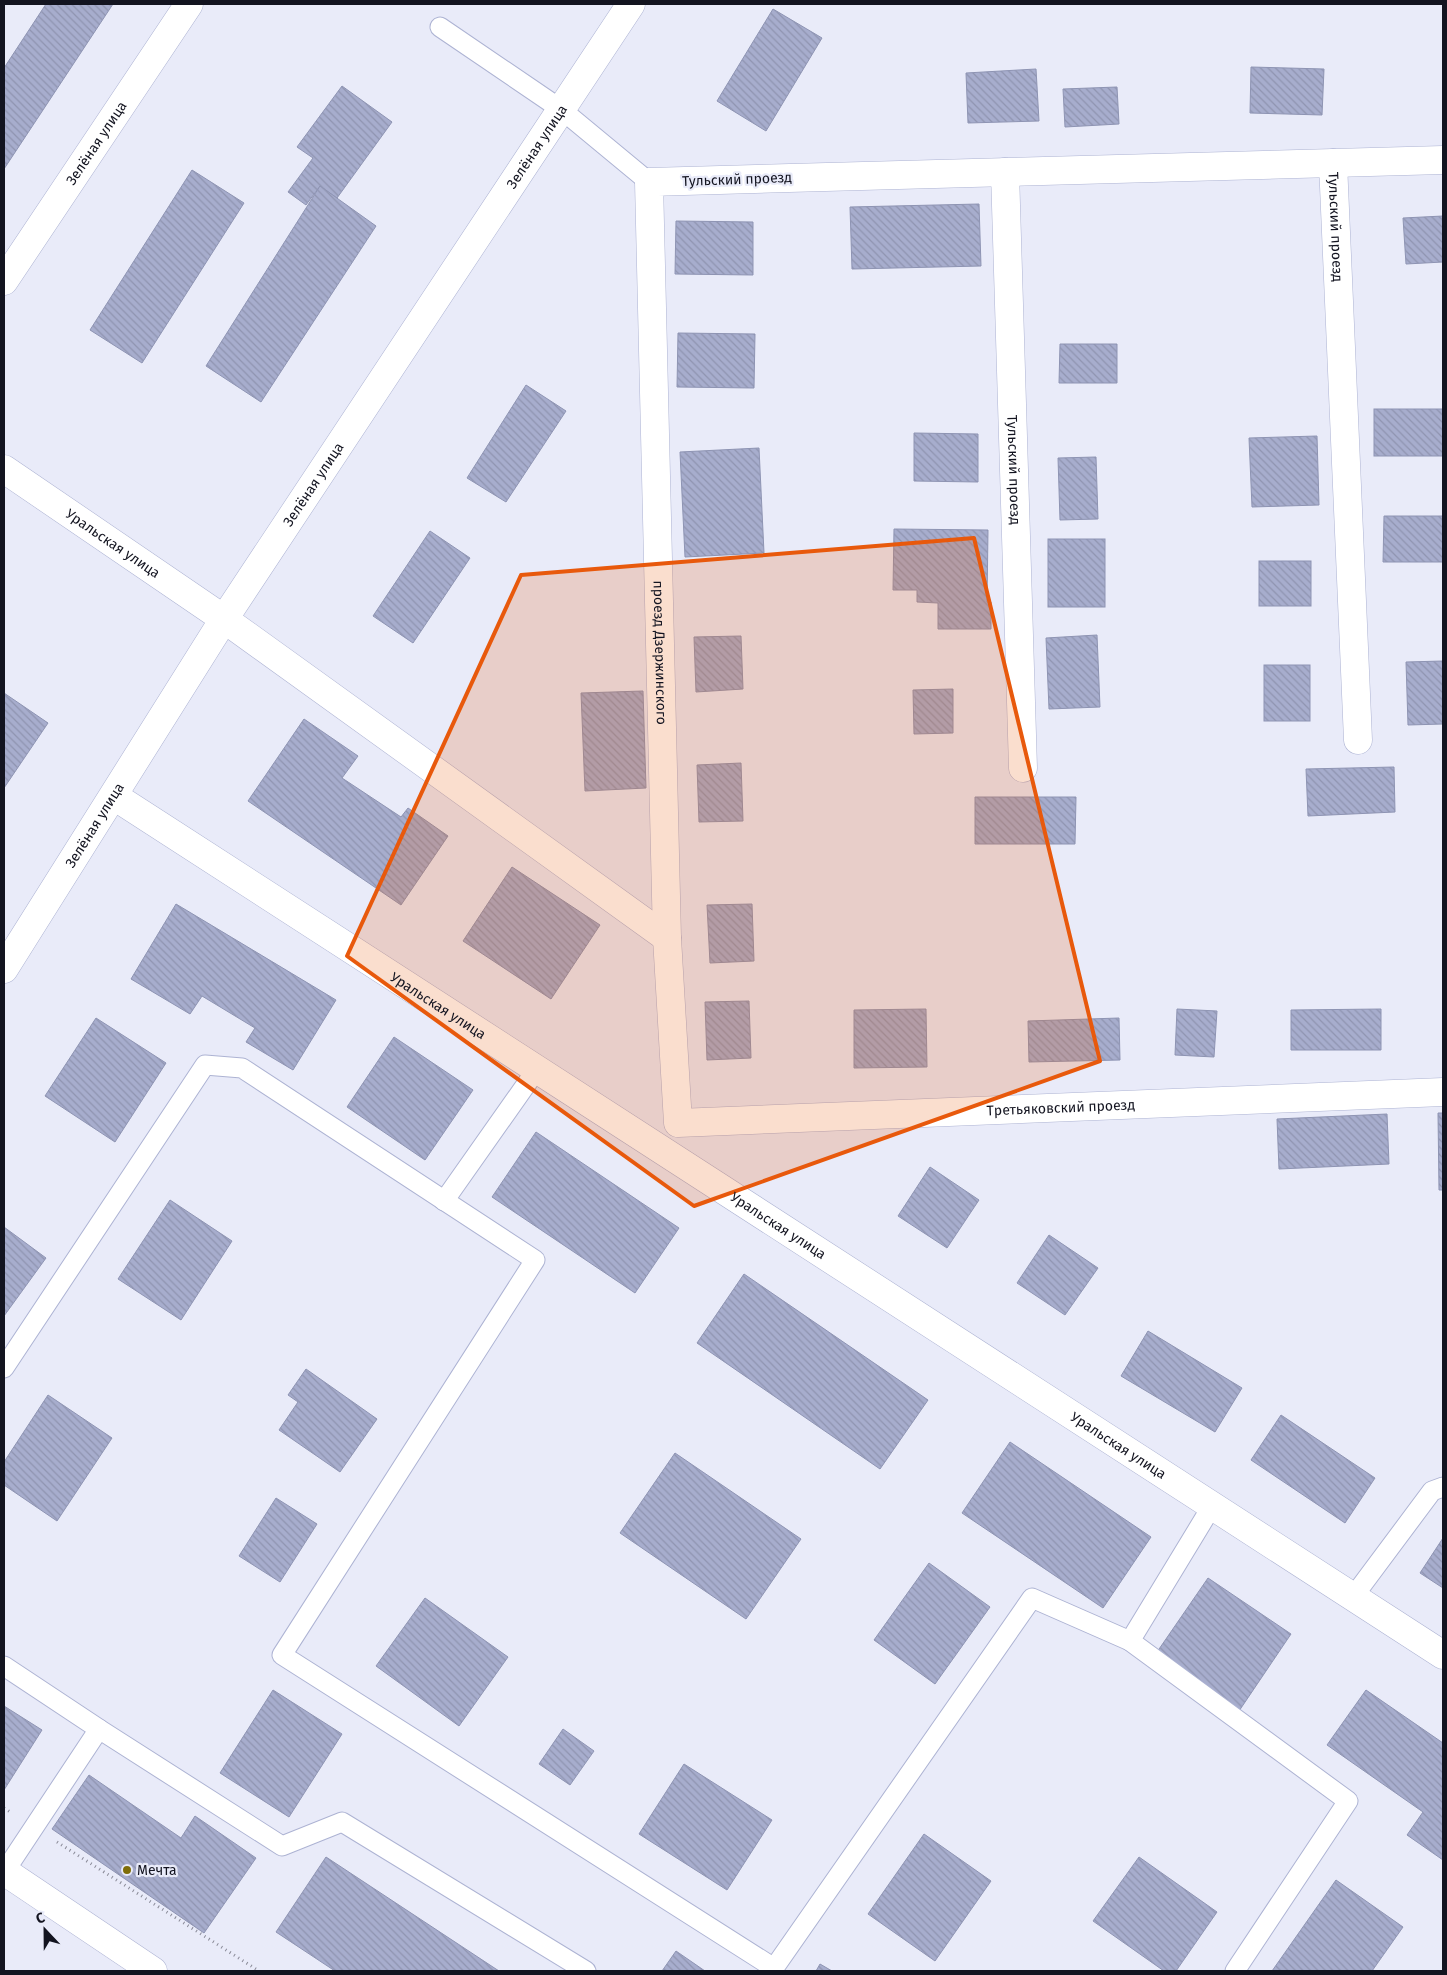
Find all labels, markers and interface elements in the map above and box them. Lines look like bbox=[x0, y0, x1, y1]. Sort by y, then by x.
street label: Зелёная улица bbox=[63, 98, 131, 188]
street label: Зелёная улица bbox=[503, 102, 571, 192]
street label: Тульский проезд bbox=[682, 169, 792, 190]
street label: Тульский проезд bbox=[1324, 172, 1346, 282]
street label: Тульский проезд bbox=[1003, 415, 1024, 525]
street label: Зелёная улица bbox=[280, 439, 347, 530]
street label: Уральская улица bbox=[62, 506, 163, 582]
street label: проезд Дзержинского bbox=[649, 580, 670, 725]
street label: Зелёная улица bbox=[62, 780, 128, 871]
street label: Уральская улица bbox=[387, 969, 489, 1043]
street label: Третьяковский проезд bbox=[986, 1096, 1136, 1119]
street label: Уральская улица bbox=[727, 1189, 829, 1263]
street label: Уральская улица bbox=[1067, 1408, 1169, 1483]
place label: Мечта bbox=[137, 1862, 177, 1879]
marker: Мечта bbox=[121, 1864, 133, 1876]
north arrow bbox=[20, 1905, 70, 1955]
text: С bbox=[33, 1909, 47, 1928]

